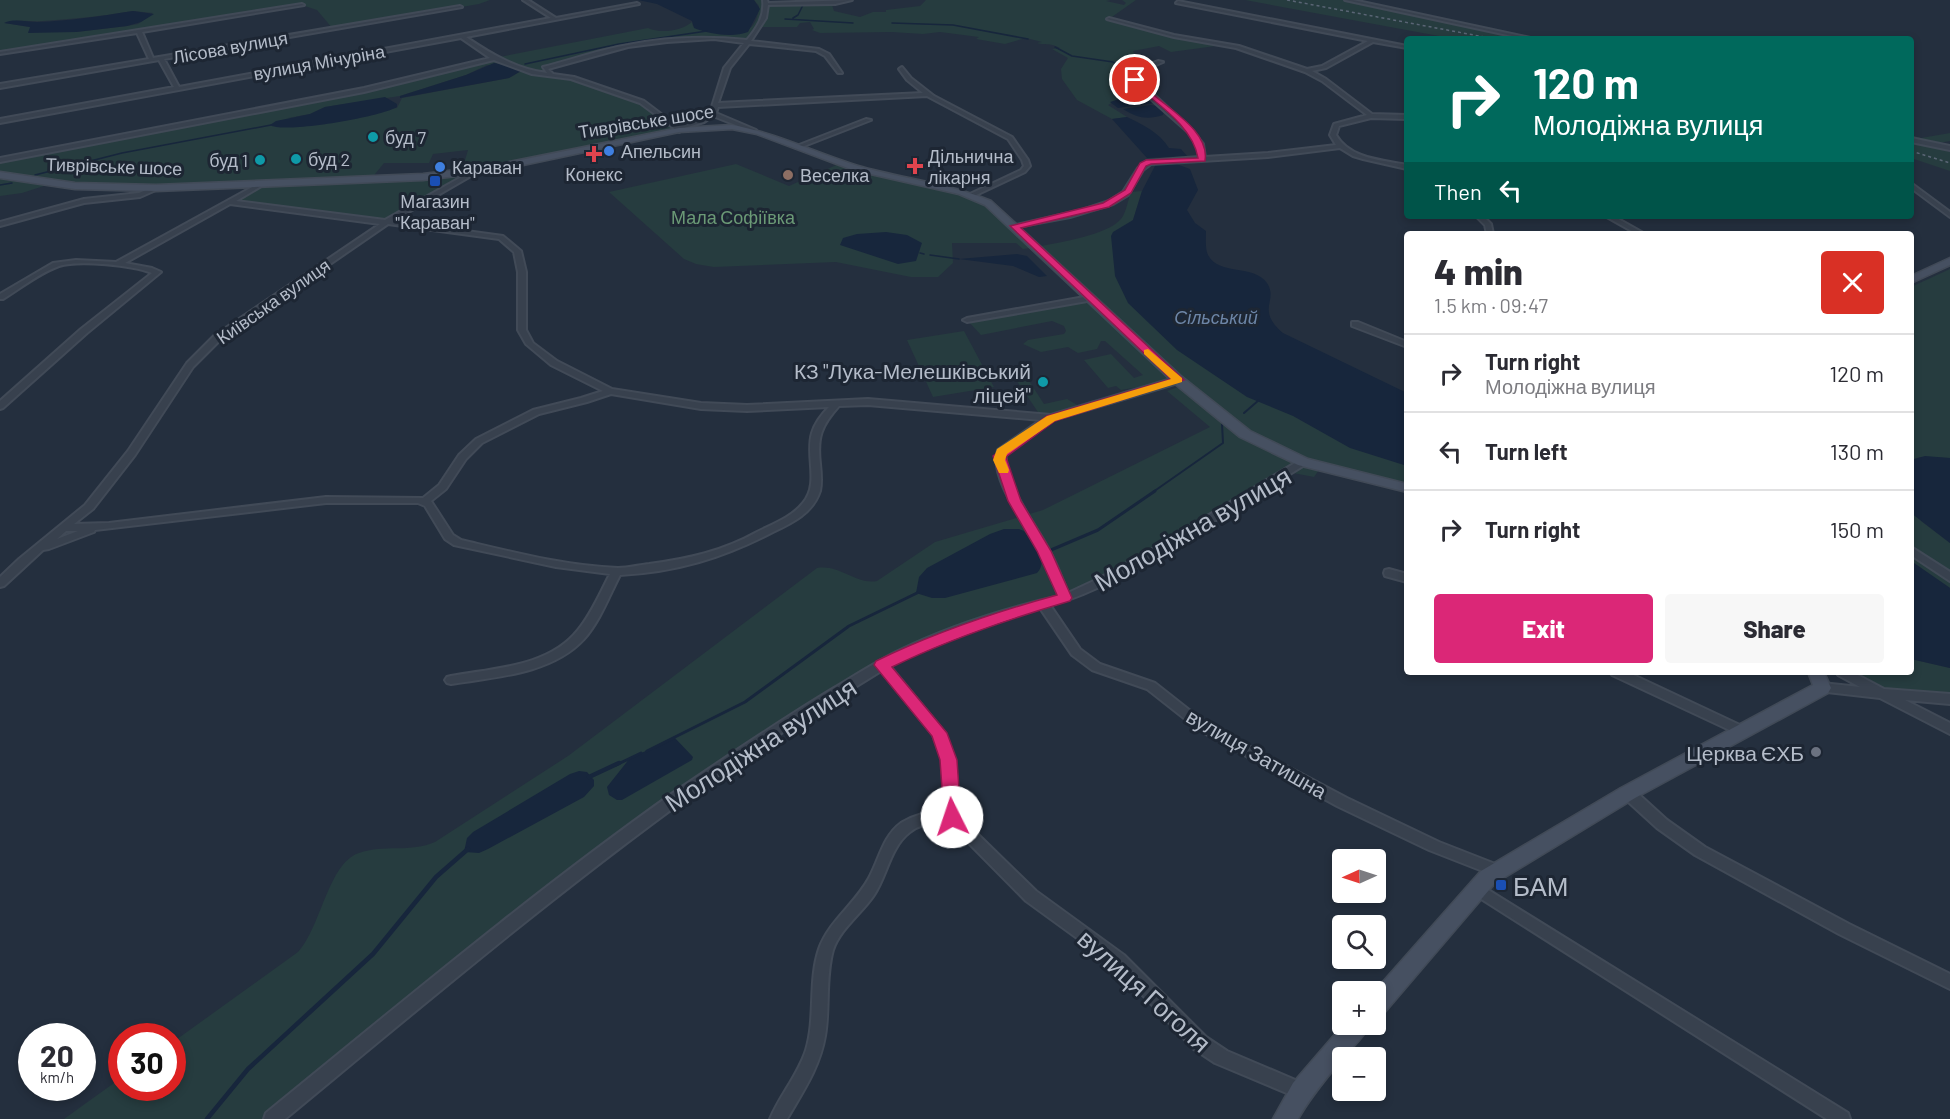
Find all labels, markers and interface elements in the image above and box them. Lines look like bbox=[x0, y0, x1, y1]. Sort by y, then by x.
street label: Лісова вулиця bbox=[171, 26, 289, 68]
street label: вулиця Мічуріна bbox=[252, 39, 387, 84]
pin bbox=[1109, 54, 1160, 105]
text: 120 m bbox=[1533, 57, 1639, 107]
icon: right bbox=[1434, 60, 1512, 138]
icon: arrive bbox=[1118, 63, 1151, 96]
street label: Тиврівське шосе bbox=[577, 99, 715, 143]
text: Молодіжна вулиця bbox=[1533, 108, 1763, 140]
place label: буд 7 bbox=[385, 126, 426, 148]
marker: буд 7 bbox=[366, 130, 380, 144]
place label: Апельсин bbox=[621, 140, 701, 162]
marker: Апельсин bbox=[602, 144, 616, 158]
place label: Дільнична лікарня bbox=[928, 145, 1014, 188]
marker: Конекс bbox=[587, 147, 601, 161]
place label: буд 2 bbox=[308, 148, 350, 170]
place label: буд 1 bbox=[209, 149, 248, 171]
marker: буд 2 bbox=[289, 152, 303, 166]
street label: Тиврівське шосе bbox=[45, 153, 183, 179]
marker: буд 1 bbox=[253, 153, 267, 167]
place label: Караван bbox=[452, 156, 522, 178]
marker: Дільнична лікарня bbox=[906, 157, 924, 175]
marker: Караван bbox=[433, 160, 447, 174]
place label: Конекс bbox=[565, 163, 623, 185]
place label: Веселка bbox=[800, 164, 870, 186]
marker: Веселка bbox=[781, 168, 795, 182]
marker: Магазин "Караван" bbox=[428, 174, 442, 188]
icon: left bbox=[1494, 174, 1527, 207]
text: Then bbox=[1434, 178, 1482, 204]
place label: Магазин "Караван" bbox=[395, 190, 475, 233]
park label: Мала Софіївка bbox=[671, 206, 796, 228]
text: 4 min bbox=[1434, 249, 1523, 292]
button: close bbox=[1821, 251, 1884, 314]
street label: Київська вулиця bbox=[212, 254, 334, 348]
text: 1.5 km · 09:47 bbox=[1434, 293, 1548, 317]
water label: Сільський bbox=[1174, 306, 1258, 328]
text: Turn right bbox=[1485, 348, 1580, 374]
icon: right bbox=[1434, 357, 1467, 390]
place label: КЗ "Лука-Мелешківський ліцей" bbox=[794, 358, 1031, 407]
text: 120 m bbox=[1829, 360, 1884, 386]
text: Молодіжна вулиця bbox=[1485, 374, 1656, 398]
marker: КЗ "Лука-Мелешківський ліцей" bbox=[1036, 375, 1050, 389]
icon: left bbox=[1434, 435, 1467, 468]
text: Turn left bbox=[1485, 438, 1568, 464]
text: 130 m bbox=[1830, 438, 1884, 464]
street label: Молодіжна вулиця bbox=[1088, 459, 1296, 597]
icon: right bbox=[1434, 513, 1467, 546]
text: Turn right bbox=[1485, 516, 1580, 542]
text: 150 m bbox=[1830, 516, 1884, 542]
button: Exit bbox=[1434, 594, 1653, 663]
button: Share bbox=[1665, 594, 1884, 663]
street label: Молодіжна вулиця bbox=[659, 671, 861, 817]
street label: вулиця Затишна bbox=[1182, 703, 1332, 803]
place label: Церква ЄХБ bbox=[1686, 740, 1804, 765]
marker: Церква ЄХБ bbox=[1809, 745, 1823, 759]
position arrow bbox=[920, 785, 984, 849]
north arrow bbox=[1332, 849, 1386, 903]
map controls bbox=[1332, 849, 1386, 1101]
place label: БАМ bbox=[1513, 870, 1569, 901]
marker: БАМ bbox=[1494, 878, 1508, 892]
button: search bbox=[1332, 915, 1386, 969]
street label: вулиця Гоголя bbox=[1072, 922, 1218, 1058]
button: + bbox=[1332, 981, 1386, 1035]
speed limit sign: 30 bbox=[108, 1023, 186, 1101]
text: 20 bbox=[40, 1037, 74, 1073]
button: − bbox=[1332, 1047, 1386, 1101]
text: km/h bbox=[40, 1068, 74, 1086]

